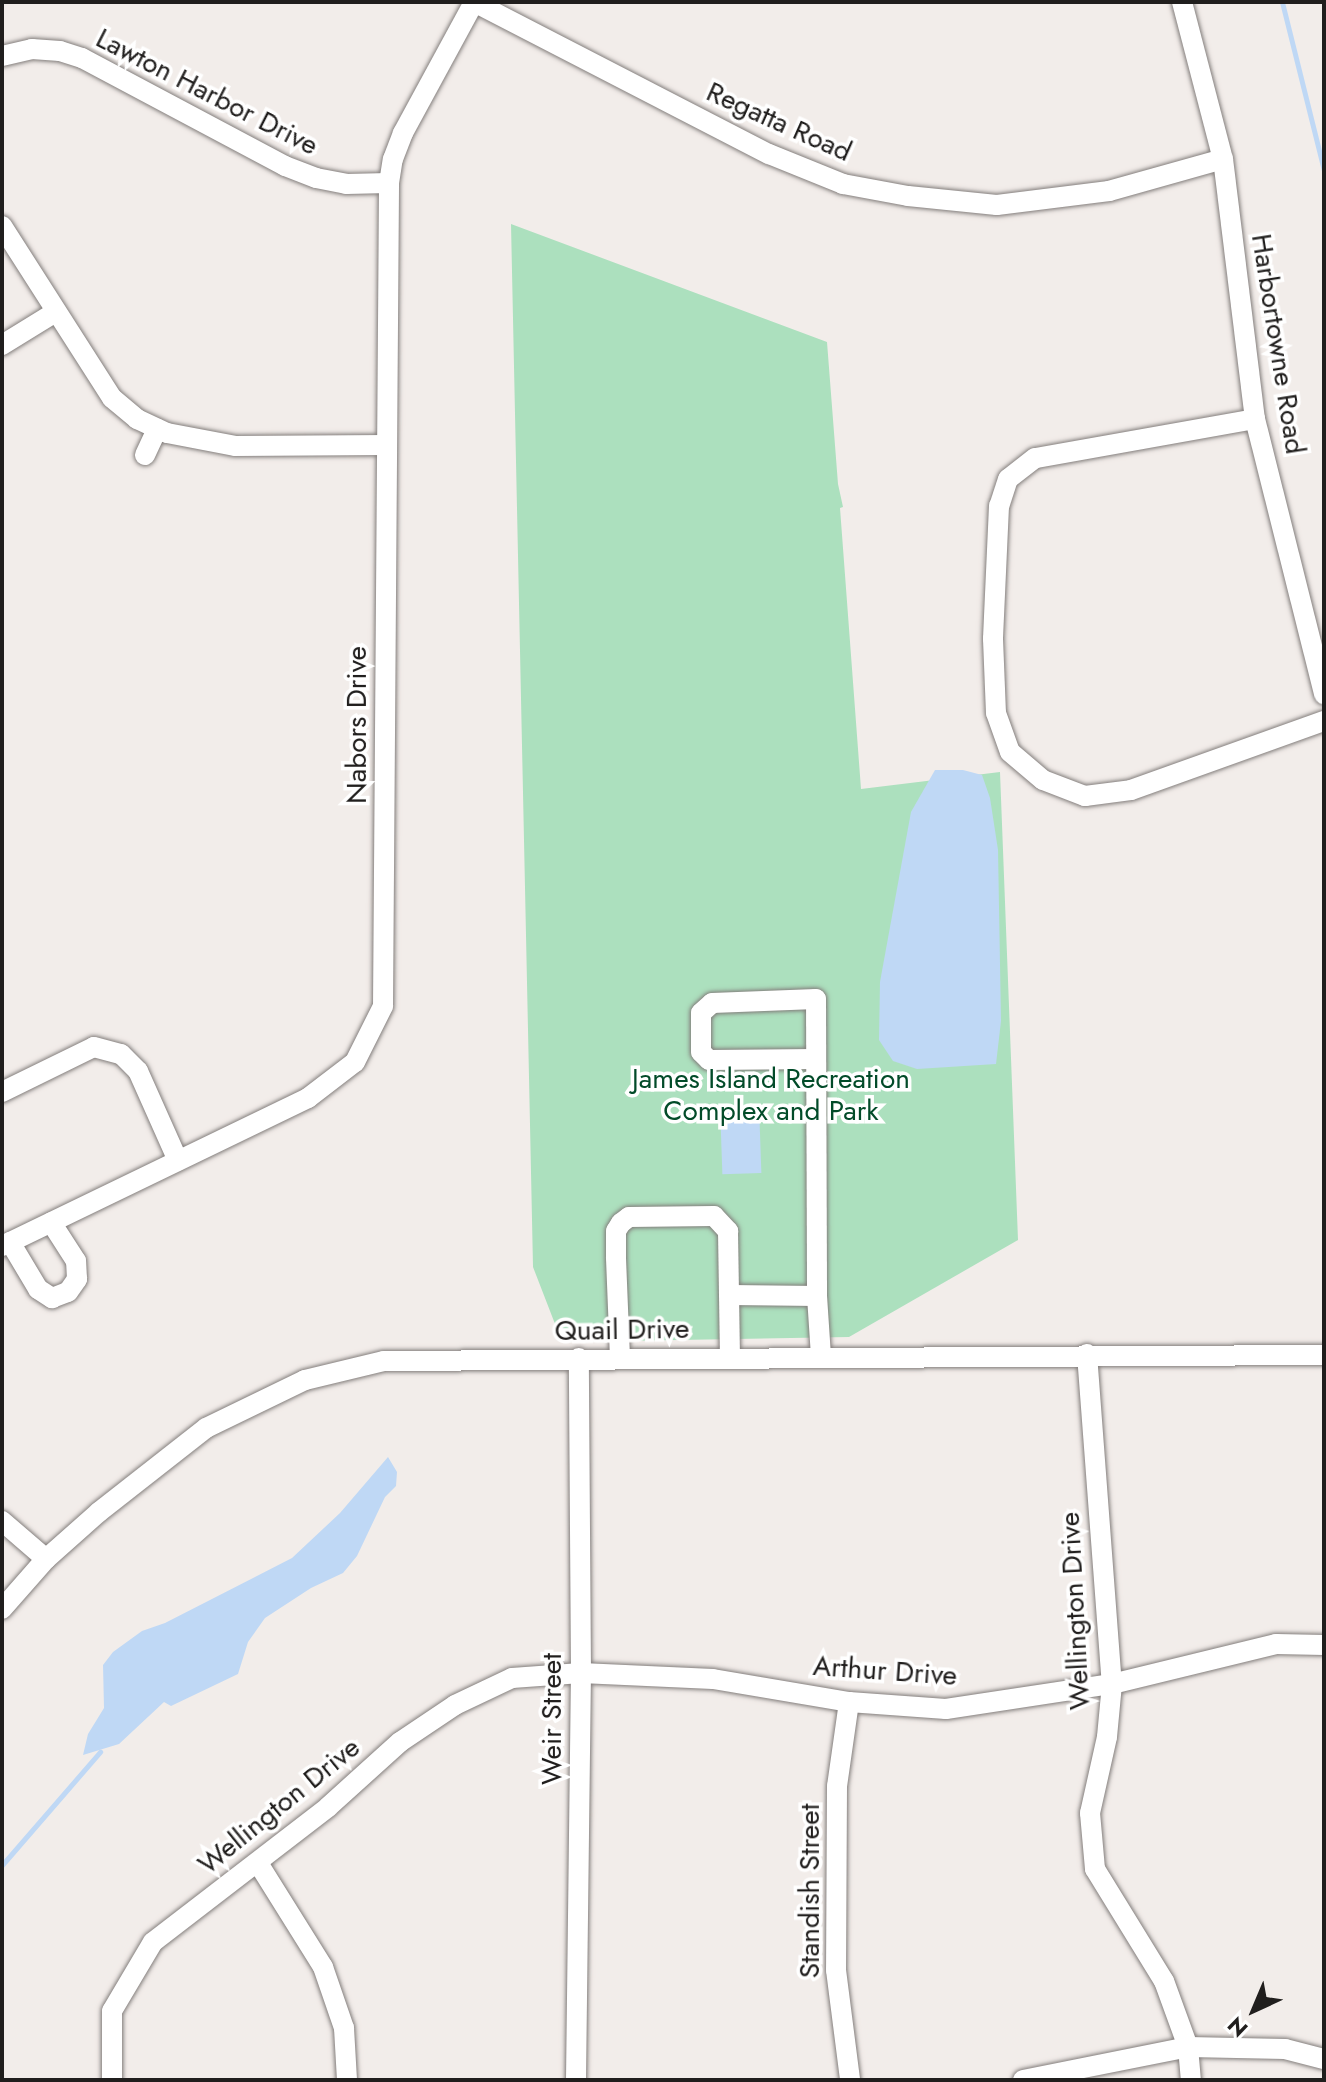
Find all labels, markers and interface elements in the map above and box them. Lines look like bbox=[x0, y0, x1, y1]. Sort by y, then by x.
street label: Lawton Harbor Drive bbox=[90, 21, 324, 163]
street label: Regatta Road bbox=[701, 75, 857, 169]
street label: Harbortowne Road bbox=[1244, 231, 1312, 457]
street label: Nabors Drive bbox=[340, 646, 374, 804]
park label: James Island Recreation Complex and Park bbox=[632, 1062, 910, 1128]
street label: Quail Drive bbox=[554, 1312, 690, 1348]
street label: Wellington Drive bbox=[1053, 1511, 1097, 1711]
street label: Arthur Drive bbox=[812, 1649, 958, 1693]
street label: Weir Street bbox=[535, 1653, 569, 1785]
street label: Wellington Drive bbox=[191, 1731, 367, 1881]
street label: Standish Street bbox=[793, 1804, 827, 1978]
north arrow bbox=[1214, 1970, 1294, 2050]
text: N bbox=[1220, 2010, 1255, 2045]

